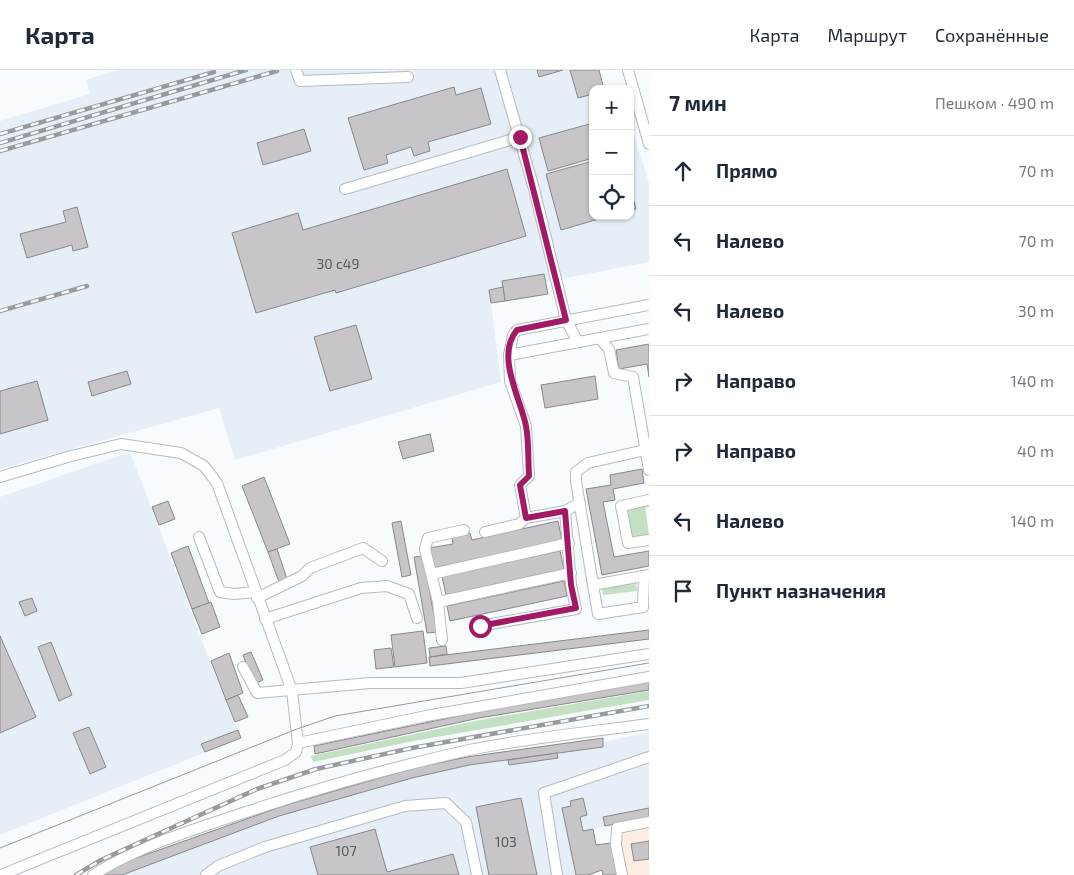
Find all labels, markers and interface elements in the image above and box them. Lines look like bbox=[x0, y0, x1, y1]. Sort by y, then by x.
text: Карта bbox=[25, 20, 95, 49]
text: Карта bbox=[749, 24, 799, 46]
text: Маршрут bbox=[827, 24, 907, 46]
text: Сохранённые bbox=[935, 24, 1049, 46]
map controls bbox=[589, 85, 634, 220]
button: + bbox=[589, 85, 634, 130]
text: 7 мин bbox=[669, 90, 727, 115]
text: Пешком · 490 m bbox=[935, 93, 1054, 112]
route end bbox=[509, 126, 532, 149]
button: − bbox=[589, 130, 634, 175]
icon: ahead bbox=[669, 157, 697, 185]
text: Прямо bbox=[716, 159, 778, 182]
text: 70 m bbox=[1019, 161, 1054, 180]
button: locate bbox=[589, 175, 634, 220]
icon: left bbox=[669, 227, 697, 255]
text: Налево bbox=[716, 229, 784, 252]
text: 70 m bbox=[1019, 231, 1054, 250]
house number: 30 с49 bbox=[317, 255, 359, 272]
icon: left bbox=[669, 297, 697, 325]
text: Налево bbox=[716, 299, 784, 322]
text: 30 m bbox=[1018, 301, 1054, 320]
icon: right bbox=[669, 367, 697, 395]
text: Направо bbox=[716, 369, 796, 392]
text: 140 m bbox=[1011, 371, 1054, 390]
icon: right bbox=[669, 437, 697, 465]
text: Направо bbox=[716, 439, 796, 462]
text: 40 m bbox=[1017, 441, 1054, 460]
icon: left bbox=[669, 507, 697, 535]
text: Налево bbox=[716, 509, 784, 532]
text: 140 m bbox=[1011, 511, 1054, 530]
icon: arrive bbox=[669, 577, 697, 605]
text: Пункт назначения bbox=[716, 579, 886, 602]
route start bbox=[469, 615, 492, 638]
house number: 103 bbox=[495, 833, 517, 850]
house number: 107 bbox=[335, 842, 357, 859]

